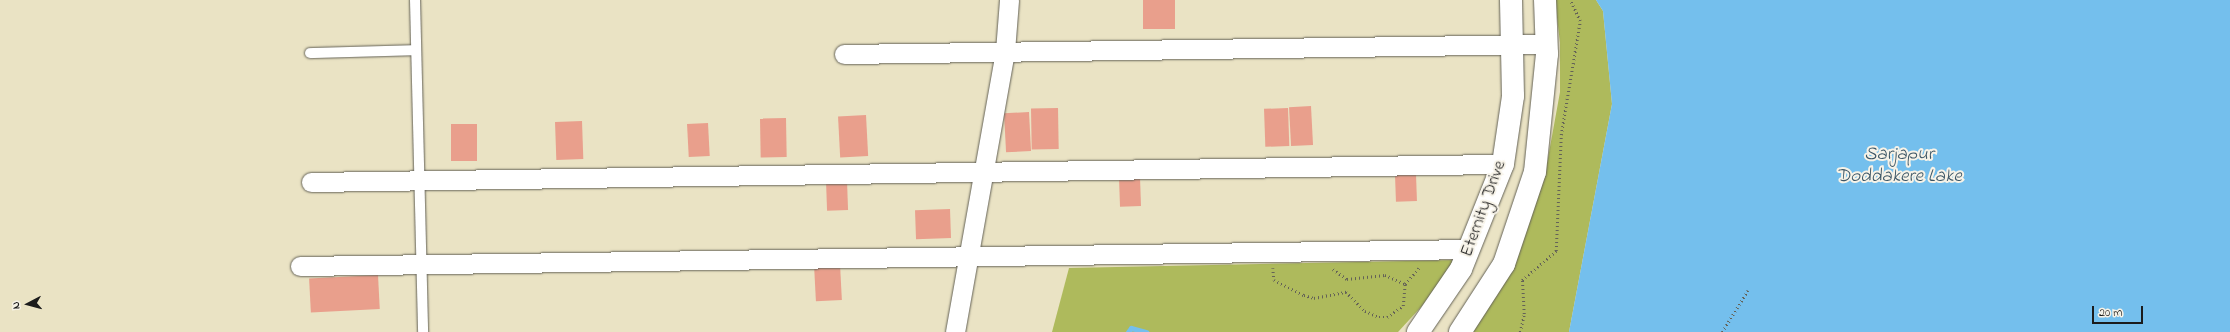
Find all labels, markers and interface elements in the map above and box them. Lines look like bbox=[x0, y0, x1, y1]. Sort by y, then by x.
water label: Sarjapur Doddakere Lake bbox=[1836, 144, 1962, 188]
street label: Eternity Drive bbox=[1457, 158, 1511, 260]
north arrow bbox=[8, 284, 48, 324]
scale bar bbox=[2094, 298, 2145, 324]
text: N bbox=[8, 301, 24, 310]
text: 20 m bbox=[2099, 304, 2122, 322]

